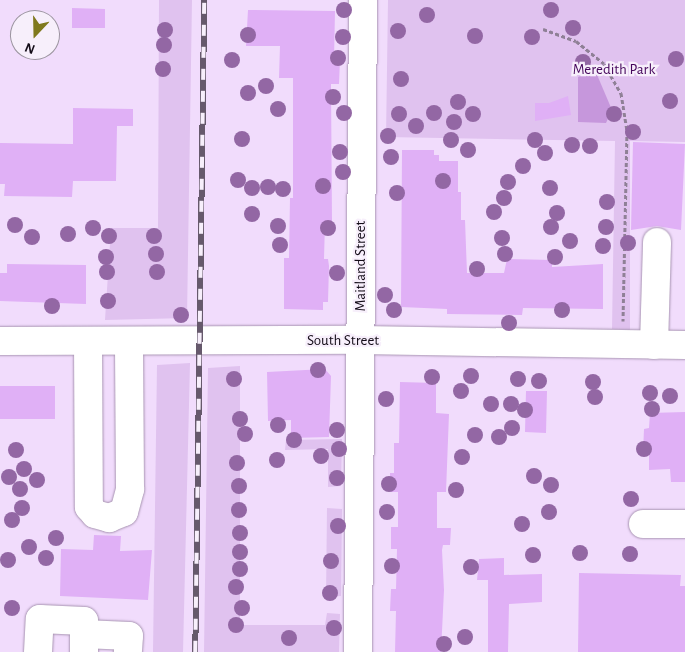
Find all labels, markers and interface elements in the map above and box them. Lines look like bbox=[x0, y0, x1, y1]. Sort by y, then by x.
north arrow bbox=[10, 10, 60, 60]
text: N bbox=[23, 40, 37, 56]
park label: Meredith Park bbox=[573, 61, 655, 79]
street label: Maitland Street bbox=[352, 221, 370, 311]
street label: South Street bbox=[307, 332, 379, 350]

